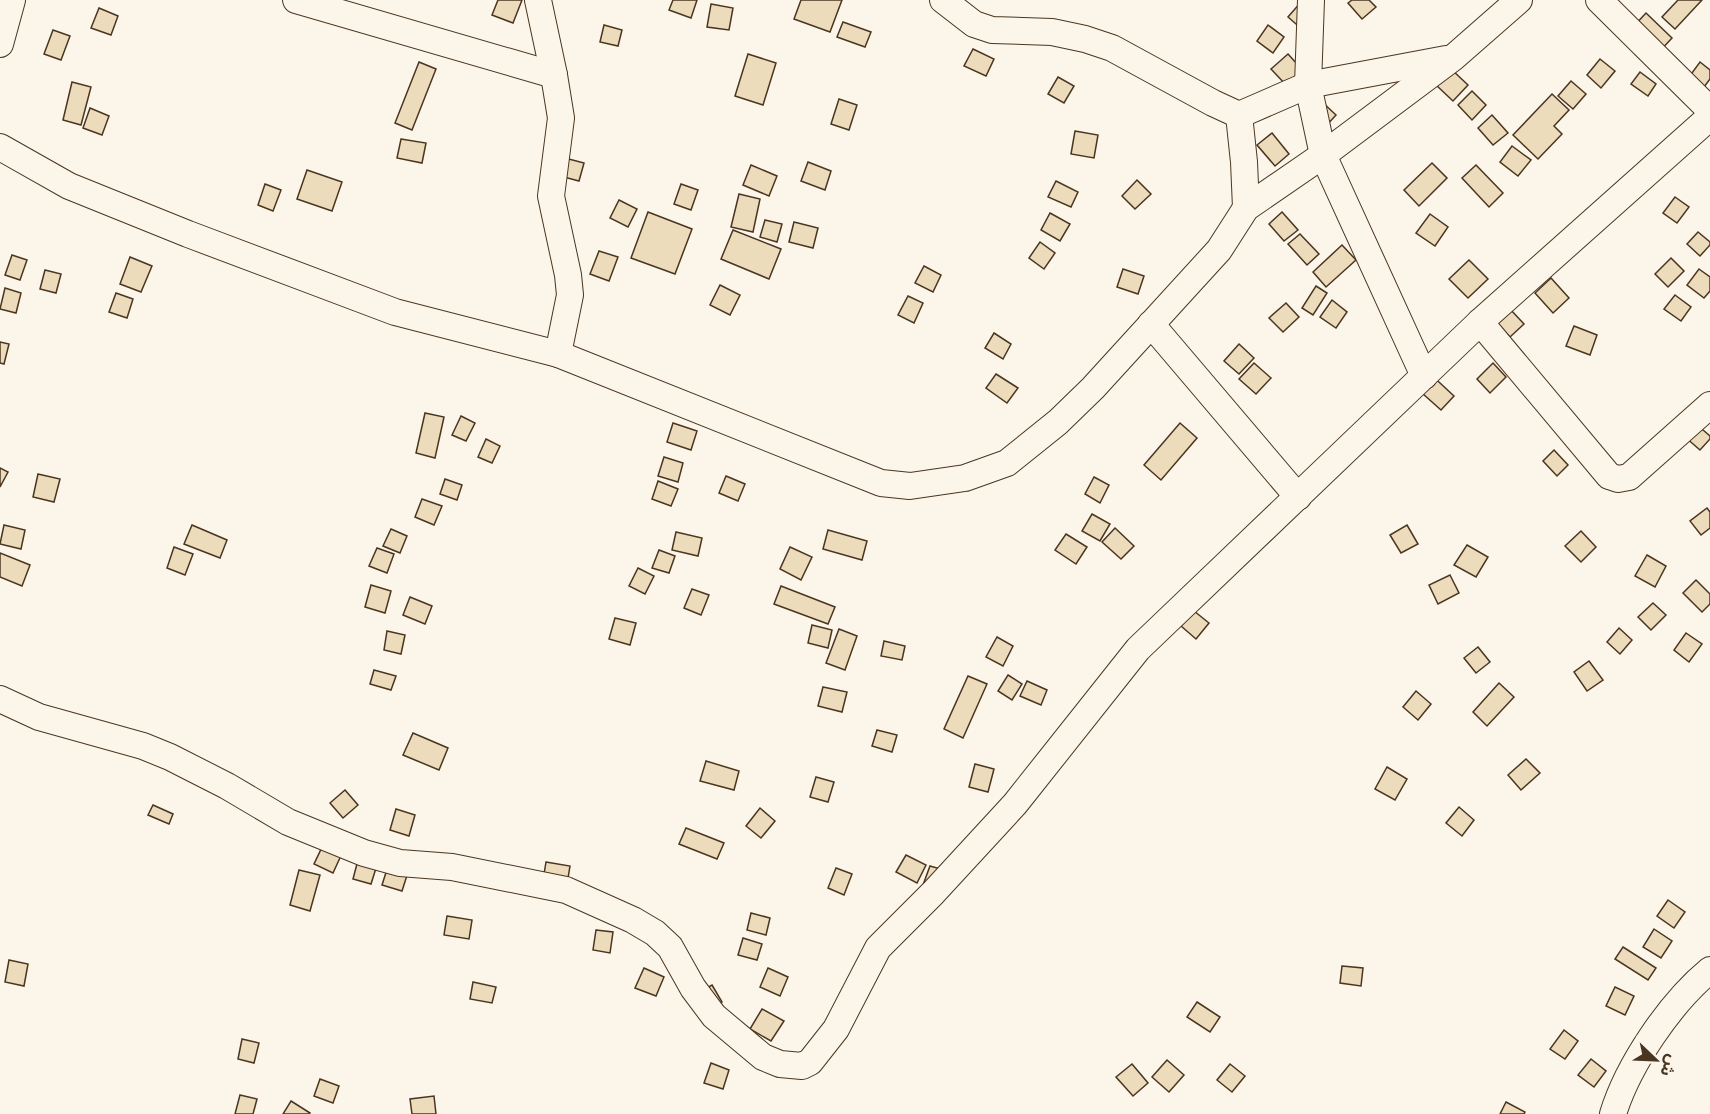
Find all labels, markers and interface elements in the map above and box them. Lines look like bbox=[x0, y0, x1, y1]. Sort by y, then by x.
north arrow bbox=[1626, 1030, 1686, 1090]
text: ش bbox=[1656, 1052, 1682, 1080]

